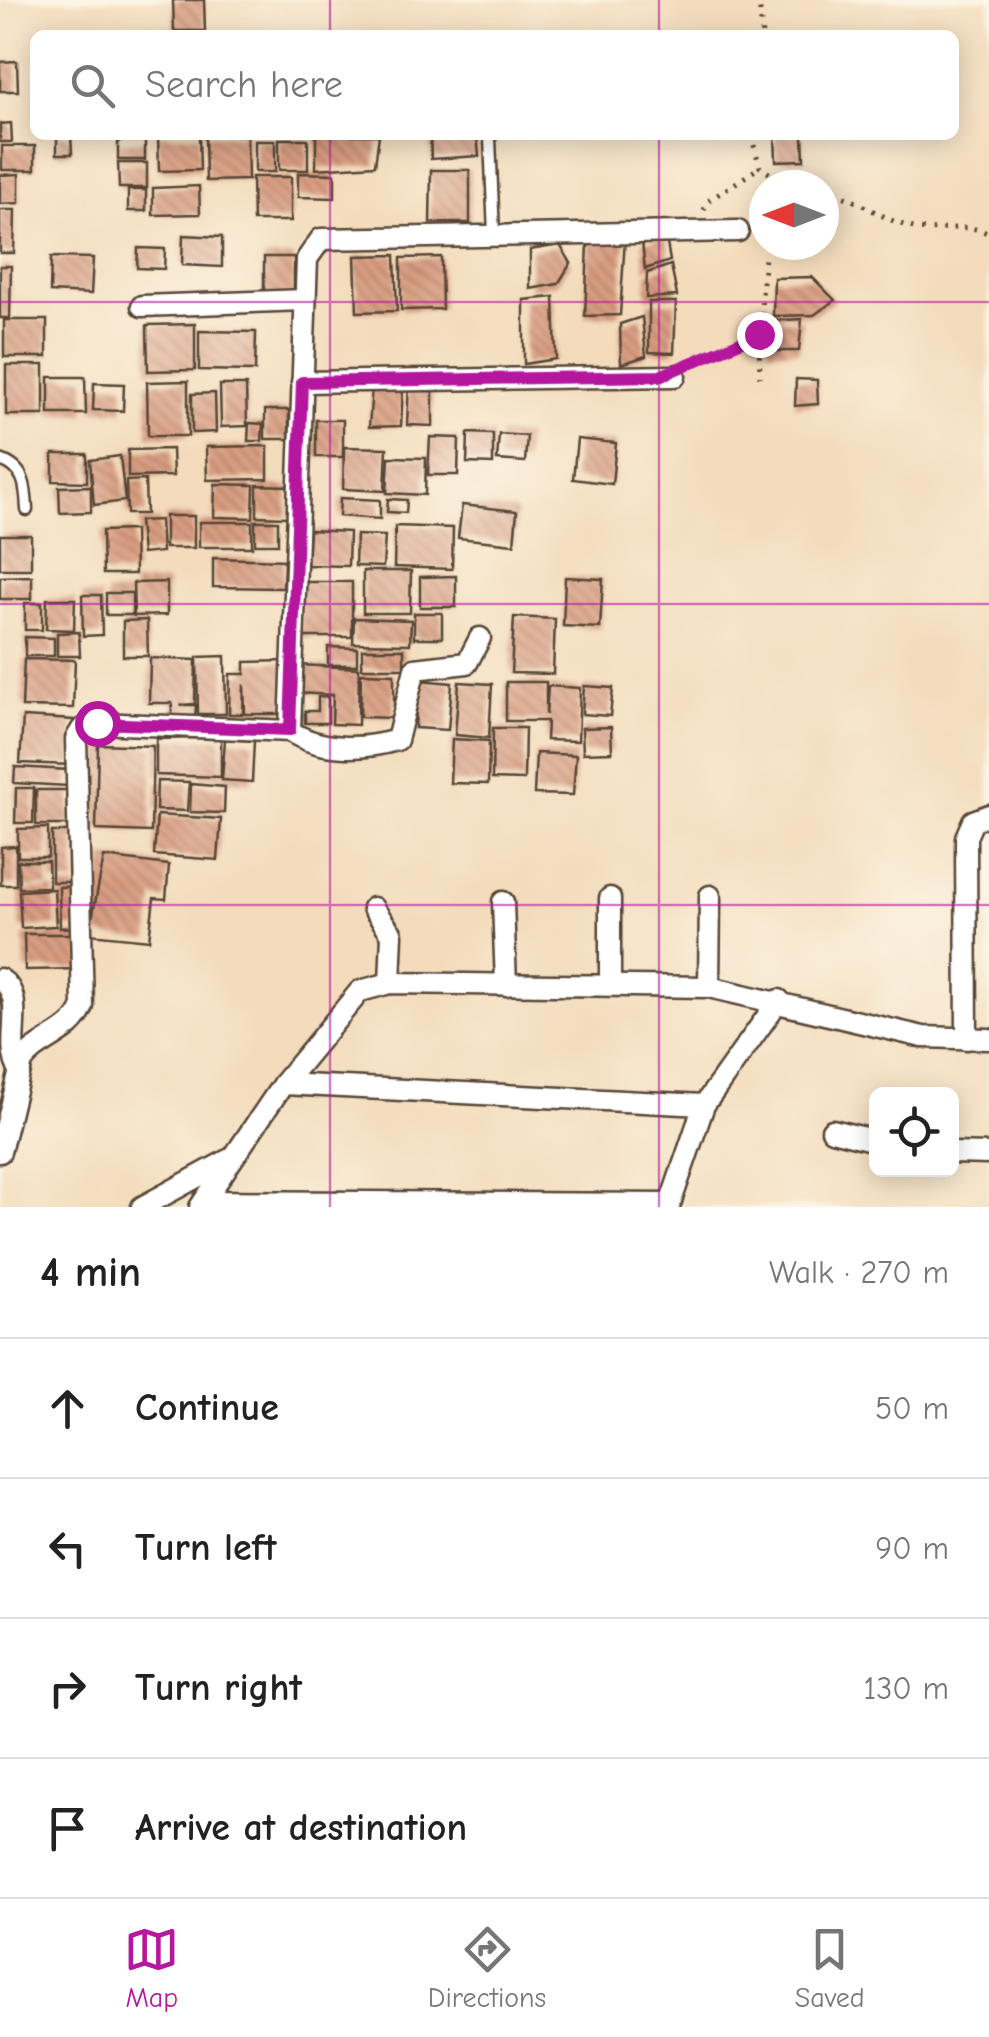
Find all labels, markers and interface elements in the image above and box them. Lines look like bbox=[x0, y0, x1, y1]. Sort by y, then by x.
search box bbox=[30, 30, 959, 140]
icon: search bbox=[65, 58, 120, 113]
text: Search here bbox=[145, 63, 343, 107]
north arrow bbox=[749, 170, 839, 260]
route end bbox=[737, 312, 783, 358]
route start bbox=[75, 701, 121, 747]
map controls bbox=[869, 1087, 959, 1177]
button: locate bbox=[869, 1087, 959, 1177]
text: 4 min bbox=[40, 1248, 141, 1297]
text: Walk · 270 m bbox=[769, 1254, 949, 1291]
icon: ahead bbox=[40, 1381, 95, 1436]
text: Continue bbox=[135, 1386, 279, 1430]
text: 50 m bbox=[875, 1390, 949, 1427]
icon: left bbox=[40, 1521, 95, 1576]
text: Turn left bbox=[135, 1526, 276, 1570]
text: 90 m bbox=[875, 1530, 949, 1567]
icon: right bbox=[40, 1661, 95, 1716]
text: Turn right bbox=[135, 1666, 302, 1710]
text: 130 m bbox=[863, 1670, 949, 1707]
icon: arrive bbox=[40, 1801, 95, 1856]
text: Arrive at destination bbox=[135, 1806, 467, 1850]
tab: Map bbox=[124, 1922, 179, 2014]
tab: Directions bbox=[428, 1922, 546, 2014]
tab: Saved bbox=[795, 1922, 865, 2014]

